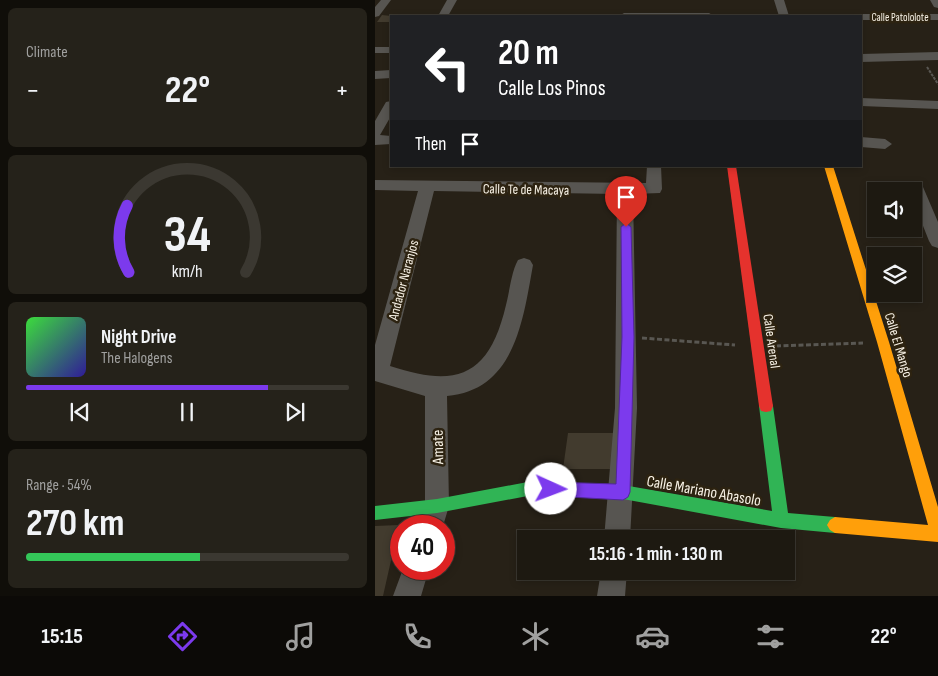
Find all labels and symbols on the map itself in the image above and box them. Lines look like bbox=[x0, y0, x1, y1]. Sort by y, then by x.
street label: Calle Patololote bbox=[871, 11, 929, 24]
pin bbox=[605, 176, 647, 227]
street label: Calle Te de Macaya bbox=[483, 180, 569, 199]
street label: Andador Naranjos bbox=[384, 238, 422, 323]
street label: Calle El Mango bbox=[881, 311, 916, 380]
street label: Calle Arenal bbox=[759, 313, 784, 369]
street label: Amate bbox=[429, 429, 448, 466]
position arrow bbox=[524, 462, 576, 514]
street label: Calle Mariano Abasolo bbox=[645, 472, 762, 511]
speed limit sign: 40 bbox=[390, 515, 455, 580]

